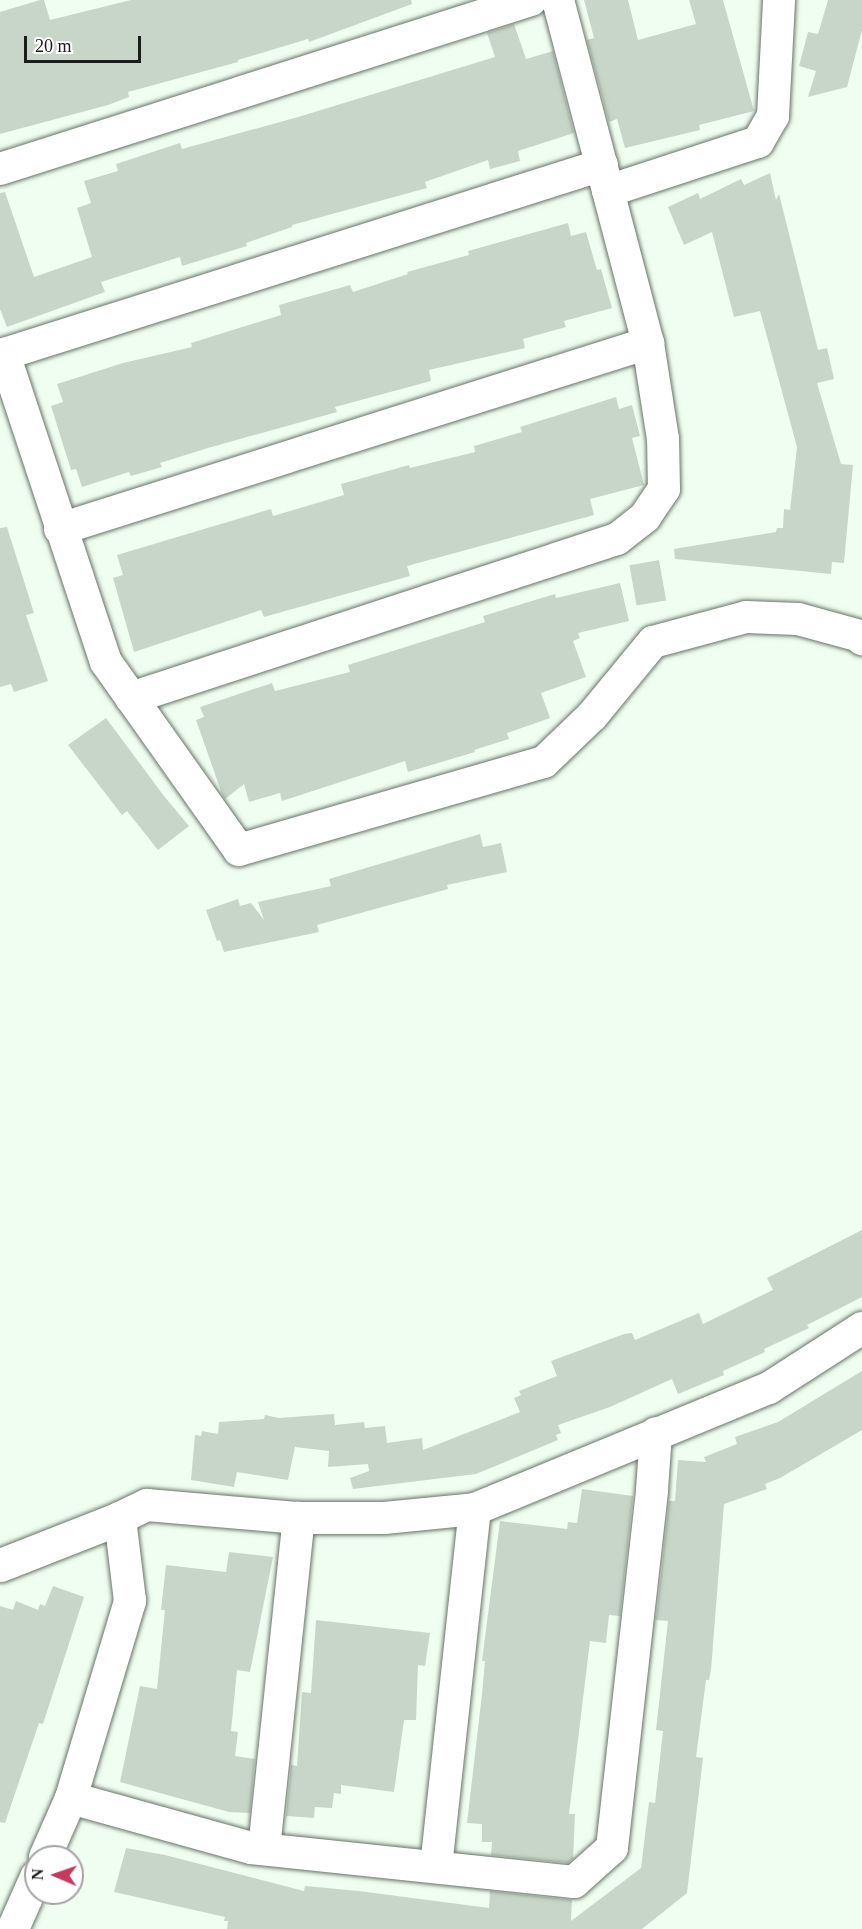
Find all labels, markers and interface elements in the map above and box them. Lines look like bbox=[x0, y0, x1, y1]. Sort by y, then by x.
scale bar bbox=[27, 24, 144, 62]
text: 20 m bbox=[35, 36, 72, 56]
north arrow bbox=[24, 1845, 84, 1905]
text: N bbox=[29, 1868, 46, 1880]

